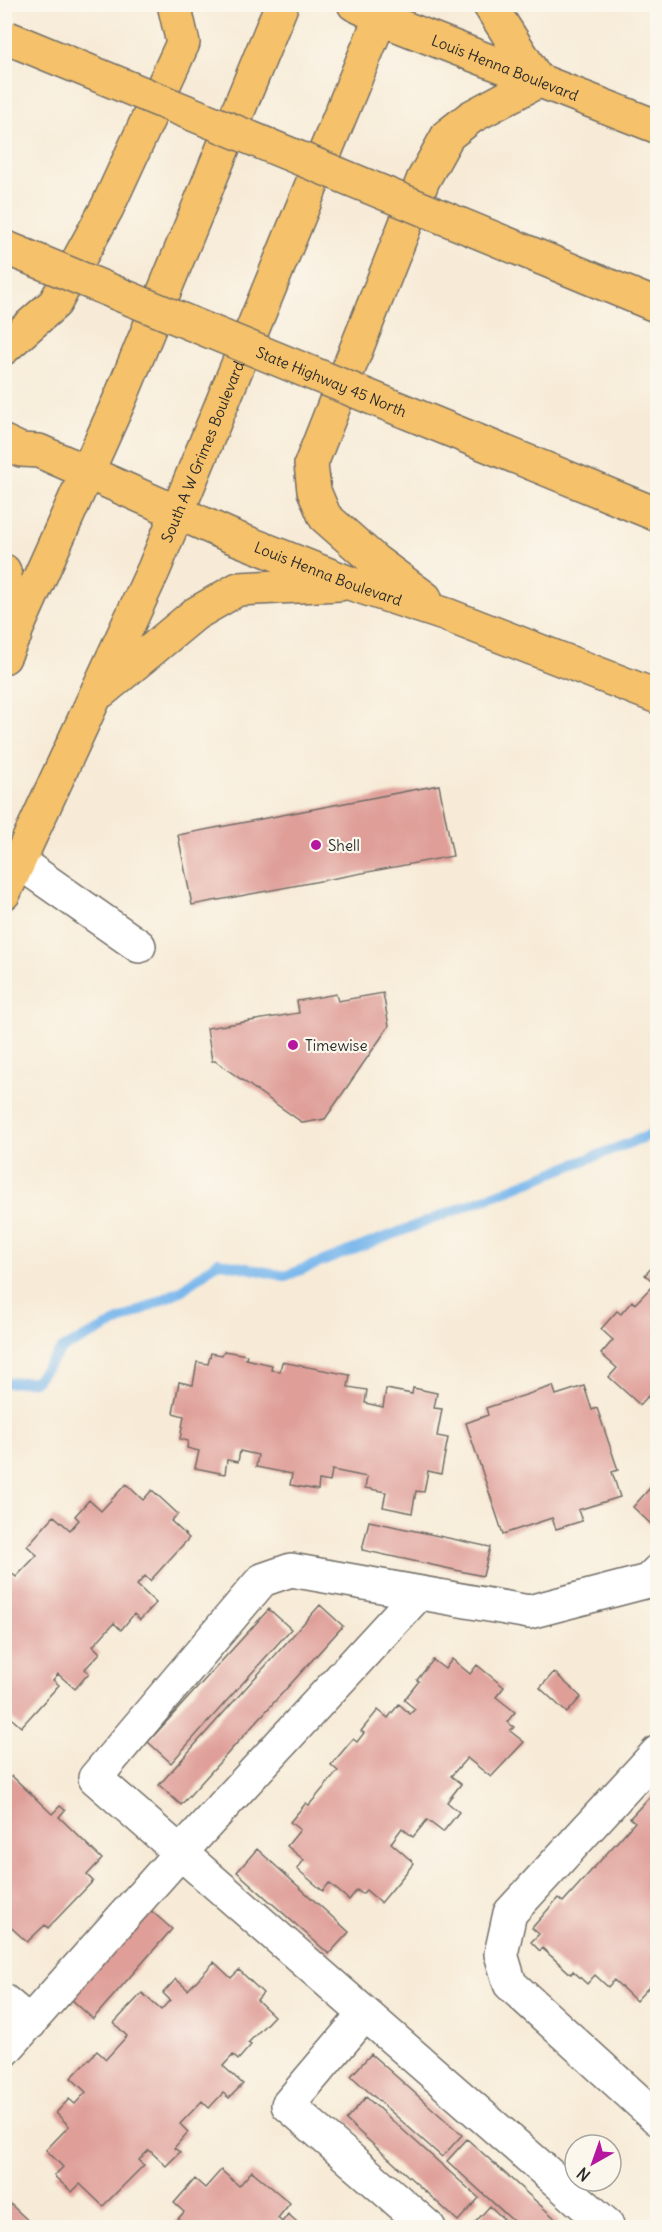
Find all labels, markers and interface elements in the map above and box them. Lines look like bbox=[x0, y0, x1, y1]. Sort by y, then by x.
street label: Louis Henna Boulevard bbox=[429, 30, 582, 105]
street label: State Highway 45 North bbox=[253, 342, 410, 421]
street label: South A W Grimes Boulevard bbox=[157, 358, 248, 545]
street label: Louis Henna Boulevard bbox=[252, 537, 405, 609]
place label: Shell bbox=[328, 836, 360, 855]
marker: Shell bbox=[309, 838, 323, 852]
place label: Timewise bbox=[305, 1036, 368, 1055]
marker: Timewise bbox=[286, 1038, 300, 1052]
north arrow bbox=[563, 2133, 623, 2193]
text: N bbox=[573, 2163, 594, 2186]

